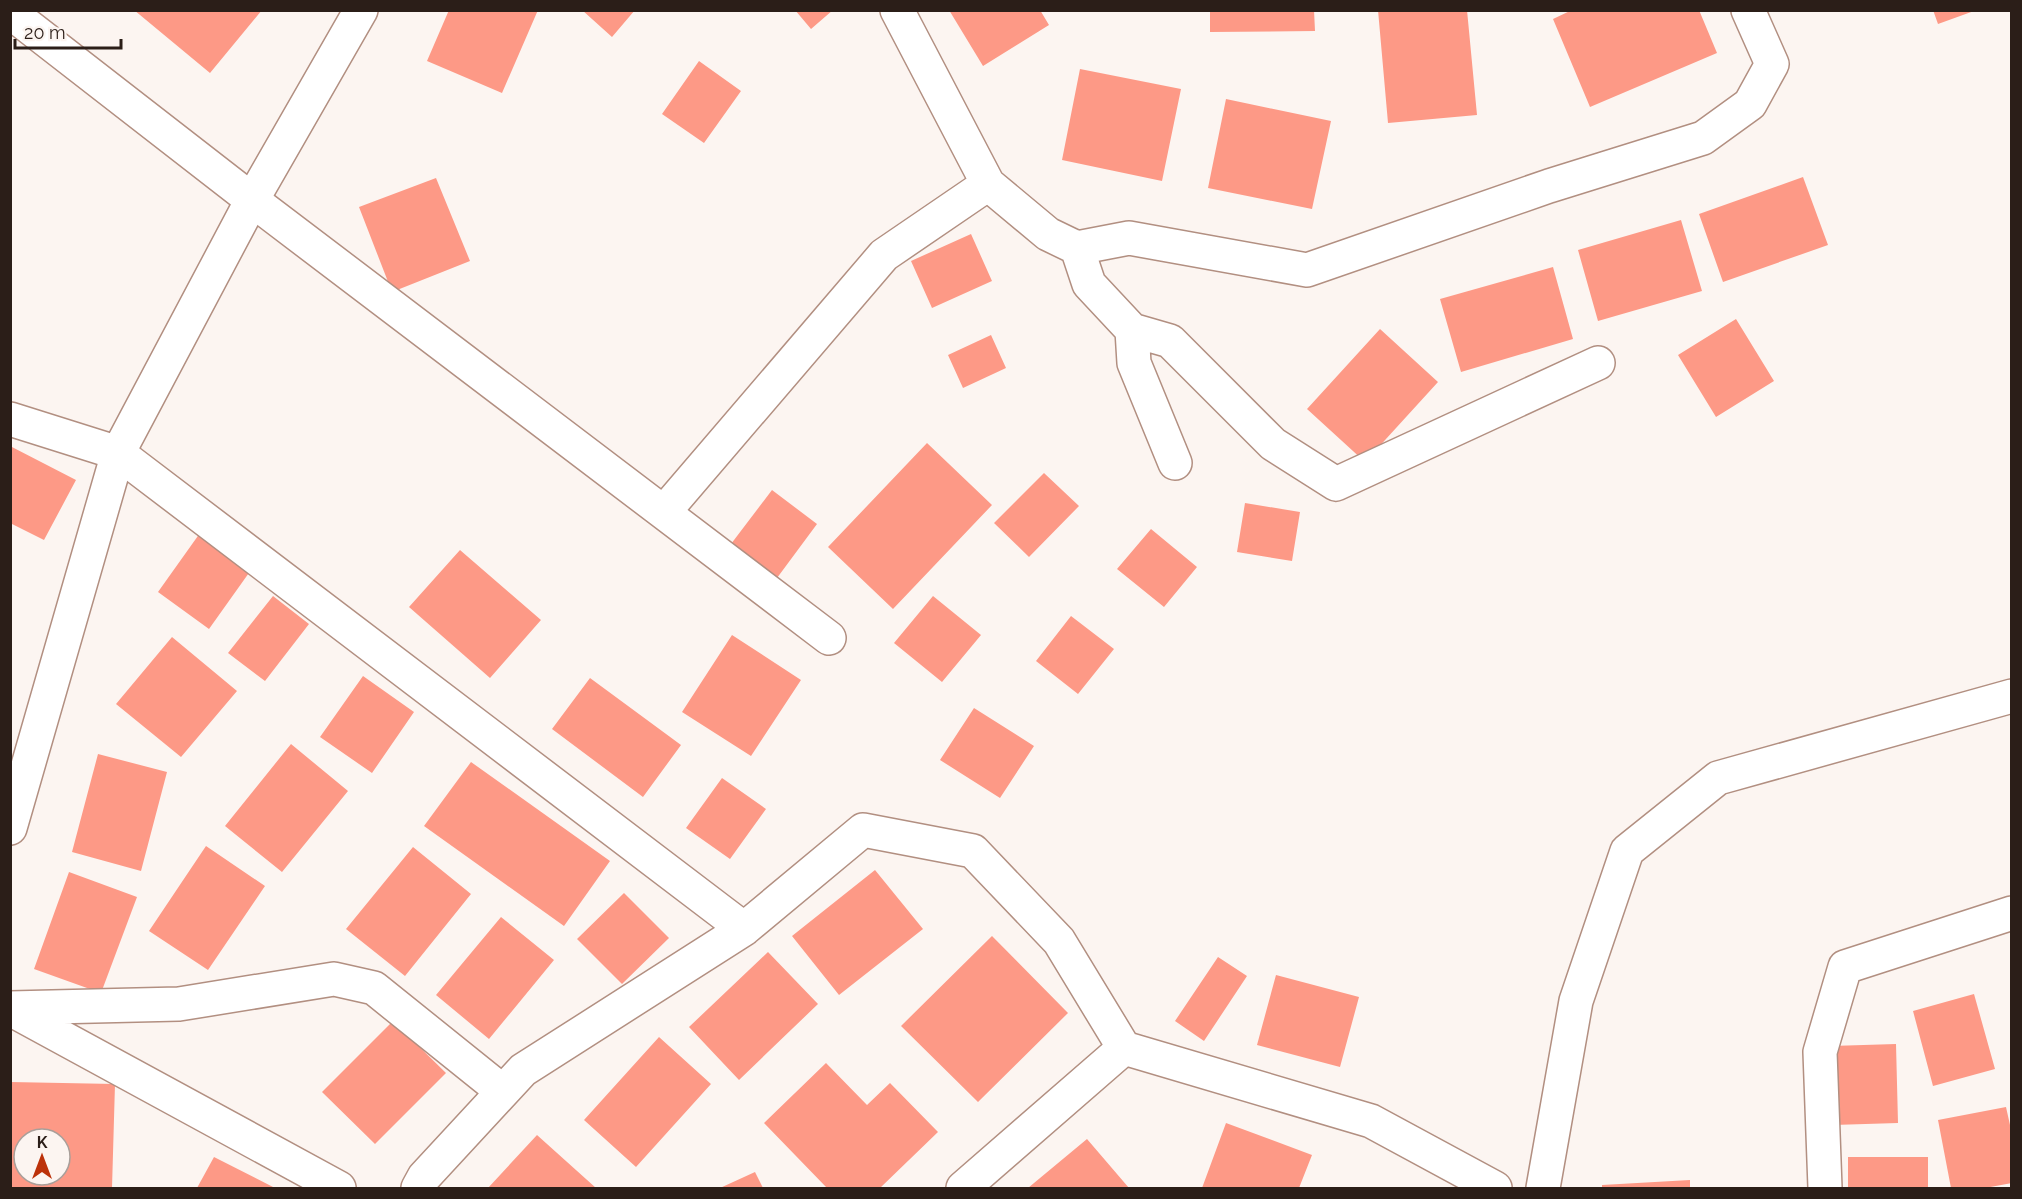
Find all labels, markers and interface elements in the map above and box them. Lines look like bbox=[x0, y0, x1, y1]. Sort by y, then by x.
scale bar bbox=[15, 12, 122, 50]
text: 20 m bbox=[24, 22, 66, 43]
north arrow bbox=[12, 1127, 72, 1187]
text: K bbox=[37, 1133, 48, 1152]

